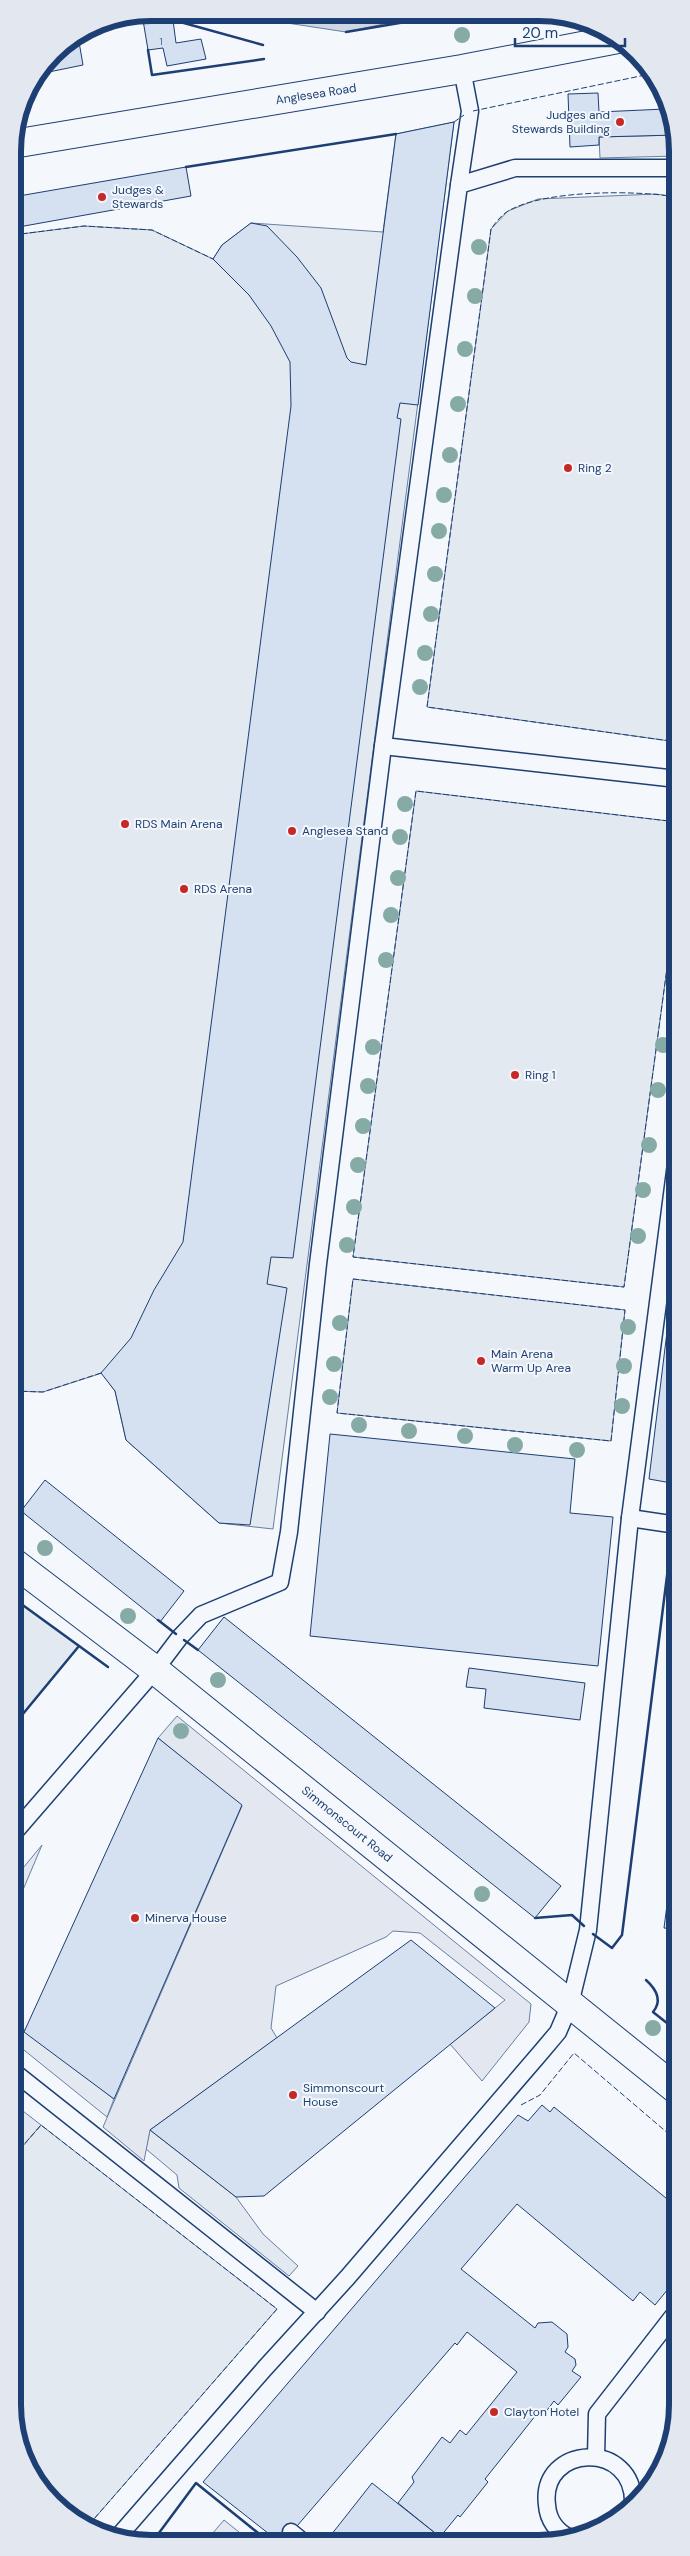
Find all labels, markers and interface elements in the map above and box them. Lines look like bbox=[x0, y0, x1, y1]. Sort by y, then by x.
scale bar bbox=[515, 15, 625, 47]
text: 20 m bbox=[522, 23, 558, 43]
house number: 1 bbox=[159, 35, 163, 48]
street label: Anglesea Road bbox=[274, 80, 358, 108]
place label: Judges and Stewards Building bbox=[512, 107, 610, 137]
marker: Judges and Stewards Building bbox=[614, 116, 626, 128]
place label: Judges & Stewards bbox=[112, 182, 164, 212]
marker: Judges & Stewards bbox=[96, 191, 108, 203]
place label: Ring 2 bbox=[578, 460, 612, 476]
marker: Ring 2 bbox=[562, 462, 574, 474]
place label: RDS Main Arena bbox=[135, 816, 223, 832]
marker: RDS Main Arena bbox=[119, 818, 131, 830]
place label: Anglesea Stand bbox=[302, 823, 388, 839]
marker: Anglesea Stand bbox=[286, 825, 298, 837]
place label: RDS Arena bbox=[194, 881, 252, 897]
marker: RDS Arena bbox=[178, 883, 190, 895]
place label: Ring 1 bbox=[525, 1067, 556, 1083]
marker: Ring 1 bbox=[509, 1069, 521, 1081]
place label: Main Arena Warm Up Area bbox=[491, 1346, 571, 1376]
marker: Main Arena Warm Up Area bbox=[475, 1355, 487, 1367]
street label: Simmonscourt Road bbox=[298, 1782, 396, 1866]
place label: Minerva House bbox=[145, 1910, 227, 1926]
marker: Minerva House bbox=[129, 1912, 141, 1924]
place label: Simmonscourt House bbox=[303, 2080, 385, 2110]
marker: Simmonscourt House bbox=[287, 2089, 299, 2101]
place label: Clayton Hotel bbox=[504, 2404, 579, 2420]
marker: Clayton Hotel bbox=[488, 2406, 500, 2418]

